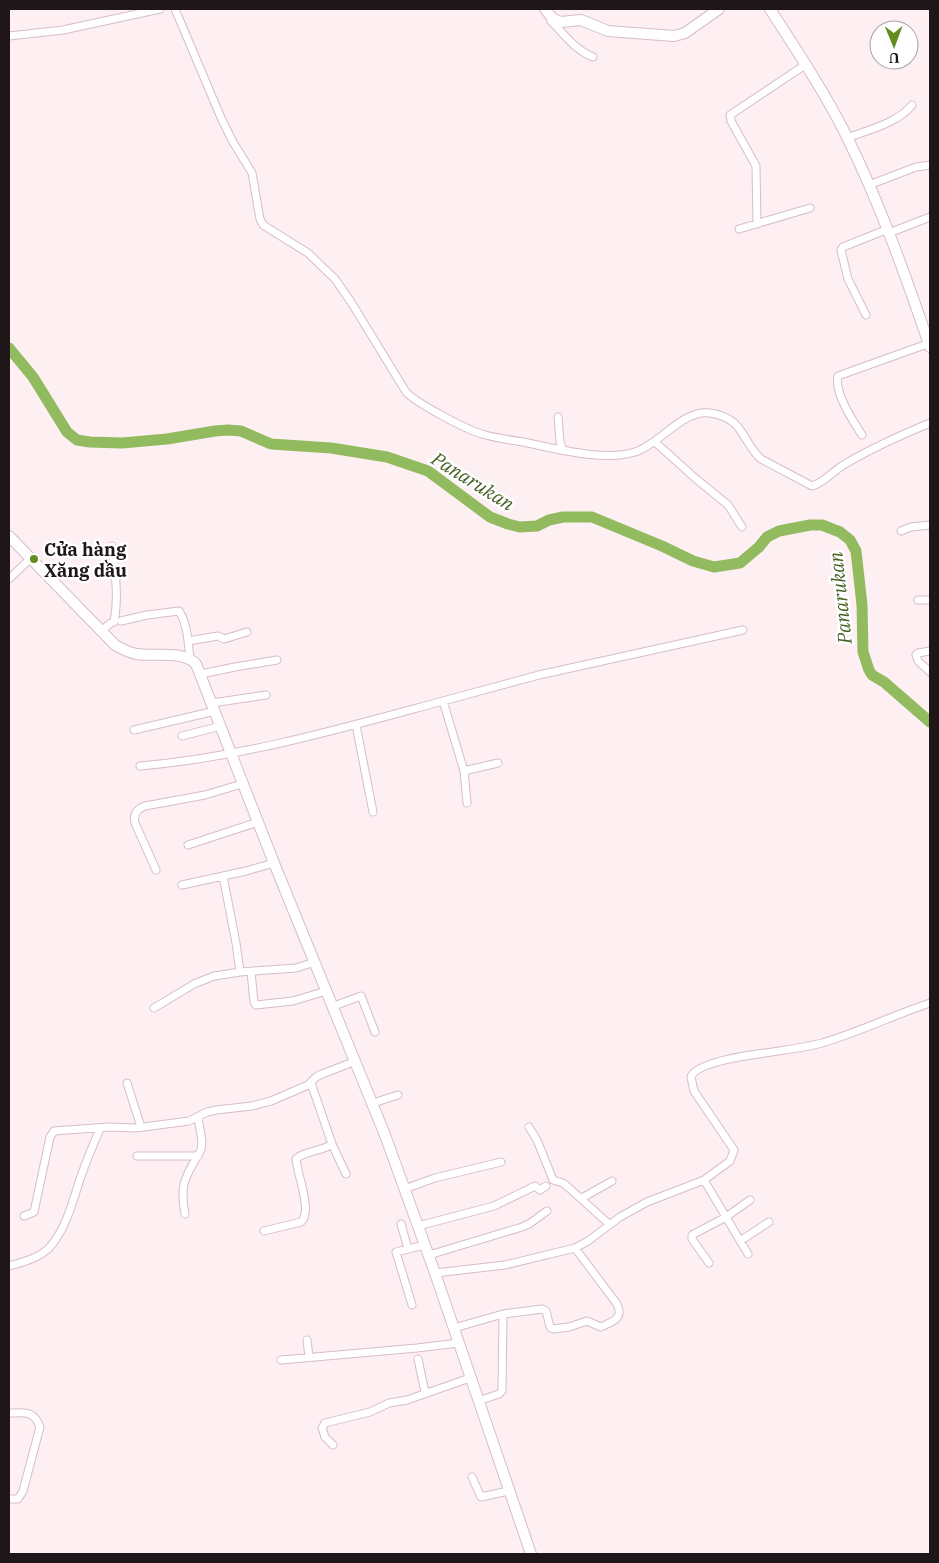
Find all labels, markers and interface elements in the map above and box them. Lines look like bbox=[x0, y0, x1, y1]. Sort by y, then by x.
north arrow bbox=[869, 20, 919, 70]
text: U bbox=[888, 49, 900, 67]
water label: Panarukan bbox=[427, 446, 519, 516]
place label: Cửa hàng Xăng dầu bbox=[44, 538, 127, 582]
water label: Panarukan bbox=[823, 550, 857, 646]
marker: Cửa hàng Xăng dầu bbox=[28, 553, 40, 565]

